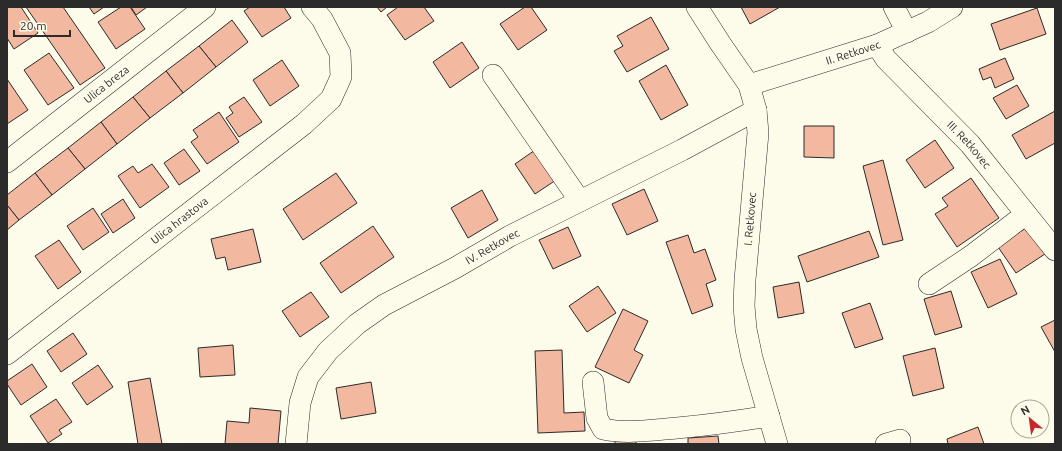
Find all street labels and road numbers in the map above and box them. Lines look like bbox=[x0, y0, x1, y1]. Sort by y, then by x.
street label: II. Retkovec bbox=[824, 38, 882, 67]
street label: Ulica breza bbox=[81, 63, 131, 106]
street label: III. Retkovec bbox=[945, 119, 993, 171]
street label: I. Retkovec bbox=[742, 192, 758, 246]
street label: Ulica hrastova bbox=[148, 195, 210, 246]
street label: IV. Retkovec bbox=[463, 226, 521, 267]

